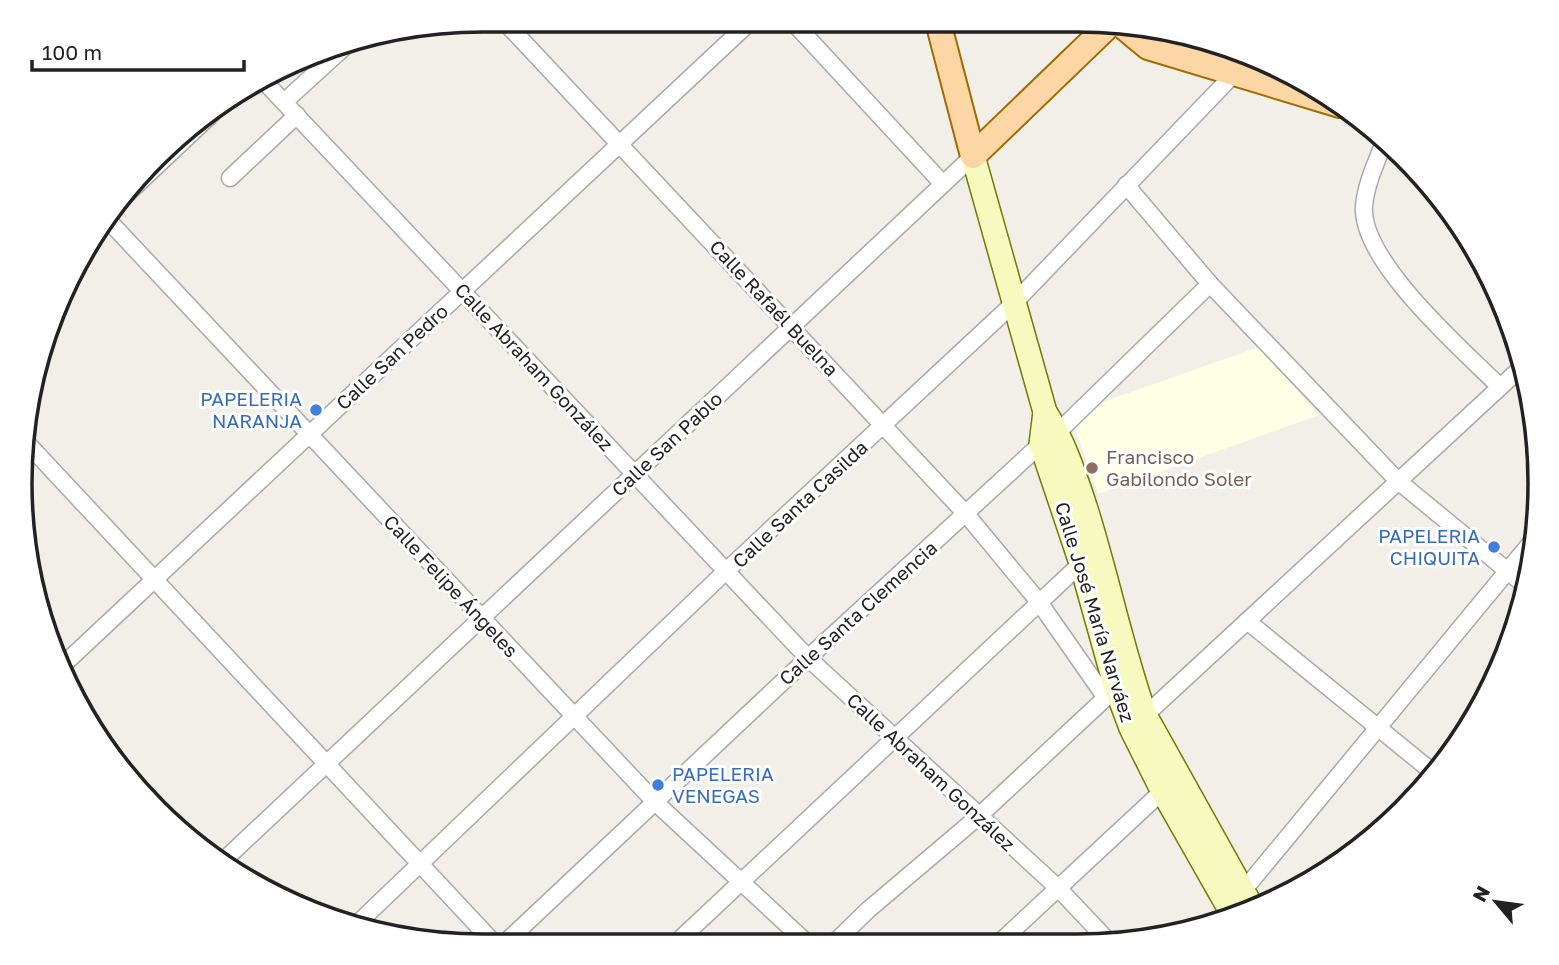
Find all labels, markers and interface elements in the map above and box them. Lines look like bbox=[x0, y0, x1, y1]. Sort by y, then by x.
scale bar bbox=[32, 28, 243, 72]
text: 100 m bbox=[42, 39, 102, 65]
street label: Calle Rafaél Buelna bbox=[705, 235, 843, 381]
street label: Calle Abraham González bbox=[451, 278, 618, 455]
street label: Calle San Pedro bbox=[331, 299, 452, 414]
place label: PAPELERIA NARANJA bbox=[200, 387, 302, 432]
street label: Calle San Pablo bbox=[607, 387, 727, 501]
marker: PAPELERIA NARANJA bbox=[308, 402, 324, 418]
street label: Calle Santa Casilda bbox=[727, 435, 872, 572]
place label: Francisco Gabilondo Soler bbox=[1106, 445, 1252, 490]
marker: Francisco Gabilondo Soler bbox=[1084, 460, 1100, 476]
street label: Calle José María Narváez bbox=[1051, 499, 1140, 725]
street label: Calle Felipe Ángeles bbox=[379, 510, 523, 662]
place label: PAPELERIA CHIQUITA bbox=[1378, 524, 1480, 569]
street label: Calle Santa Clemencia bbox=[774, 536, 941, 690]
marker: PAPELERIA CHIQUITA bbox=[1486, 539, 1502, 555]
street label: Calle Abraham González bbox=[843, 688, 1020, 855]
place label: PAPELERIA VENEGAS bbox=[672, 762, 774, 807]
marker: PAPELERIA VENEGAS bbox=[650, 777, 666, 793]
north arrow bbox=[1461, 867, 1531, 937]
text: N bbox=[1467, 882, 1494, 905]

